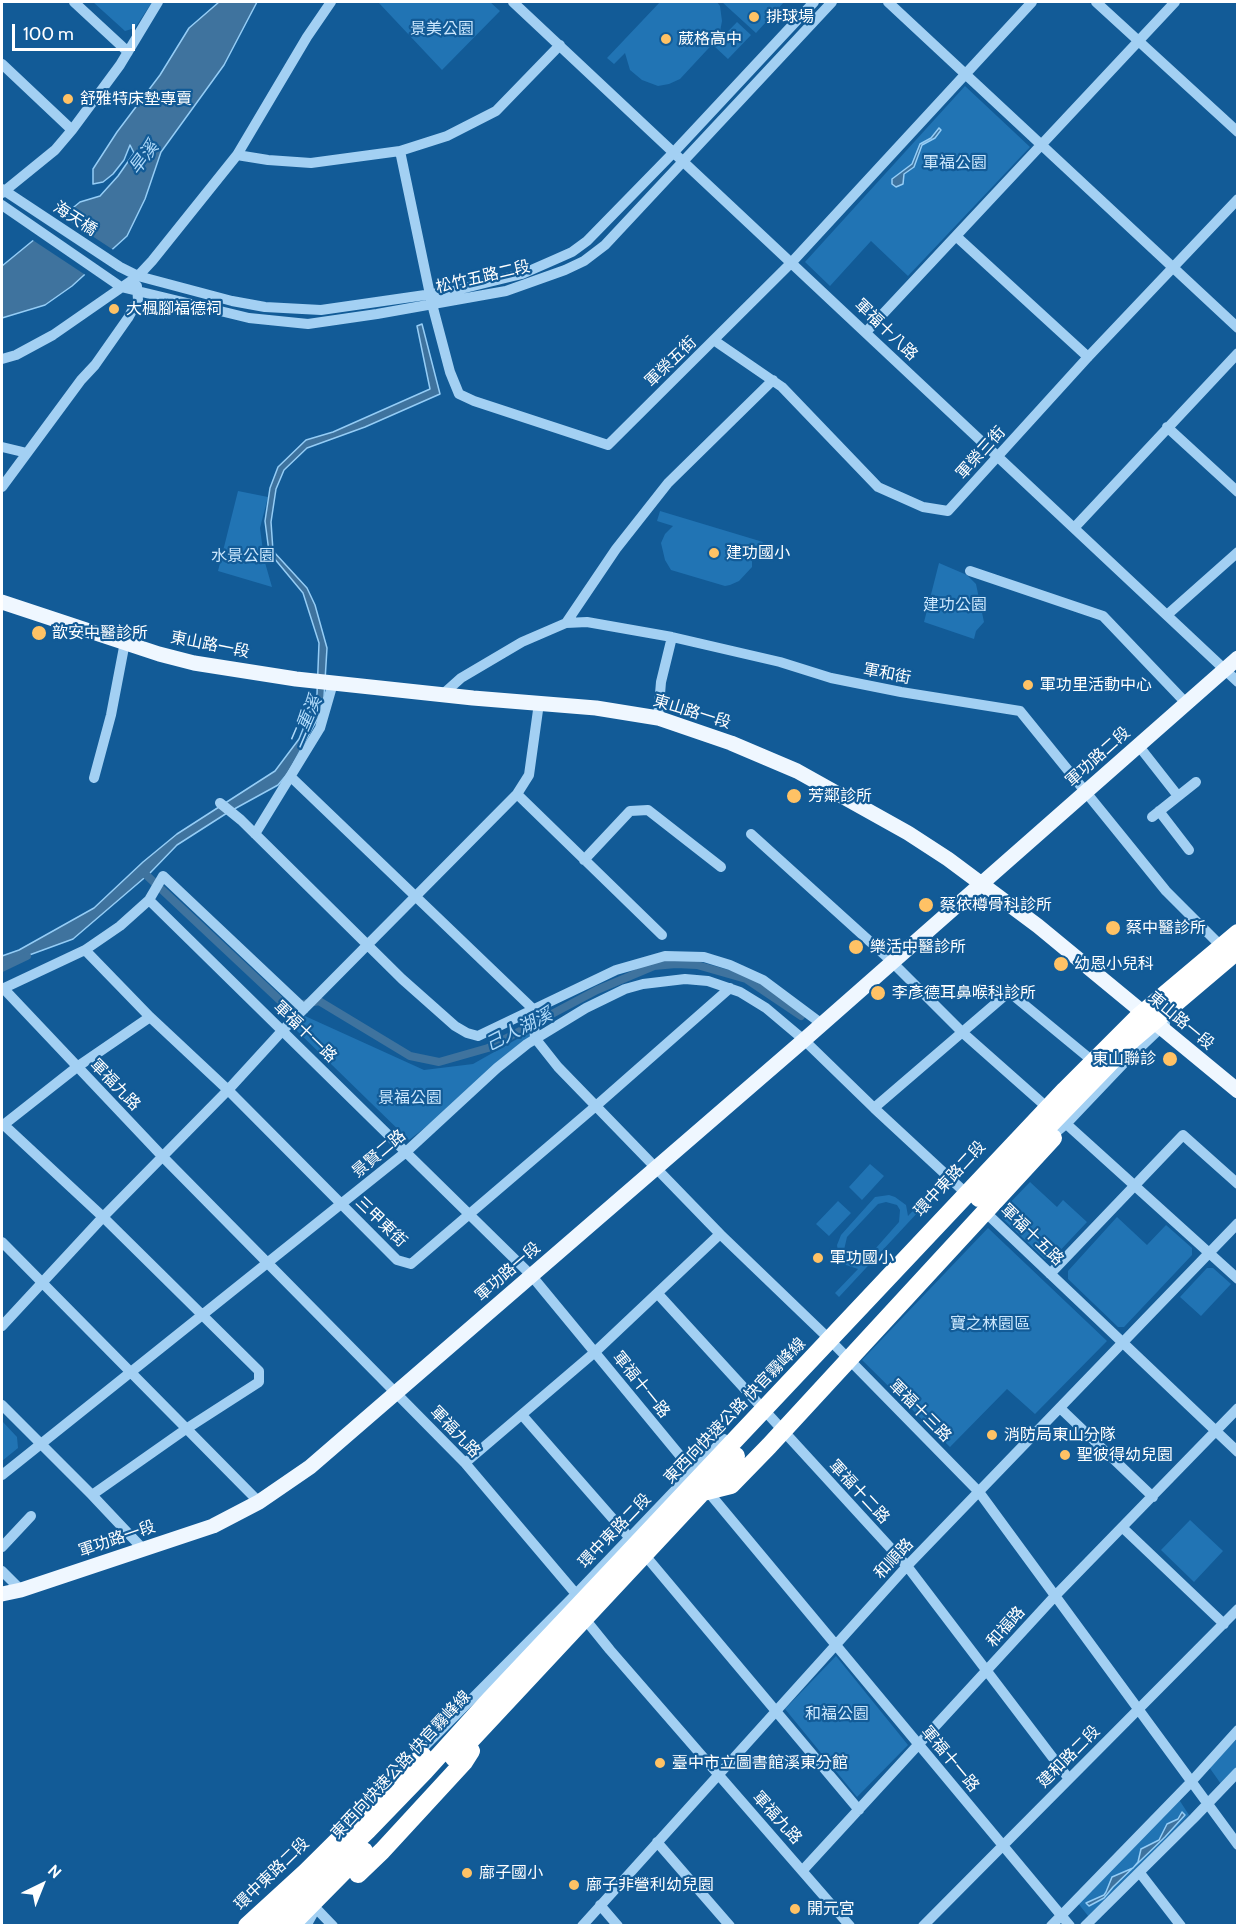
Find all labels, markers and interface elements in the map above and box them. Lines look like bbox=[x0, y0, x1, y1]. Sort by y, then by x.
place label: 排球場 bbox=[766, 7, 814, 27]
marker: 排球場 bbox=[747, 10, 761, 24]
scale bar bbox=[15, 12, 138, 50]
park label: 景美公園 bbox=[410, 19, 474, 39]
text: 100 m bbox=[23, 23, 74, 45]
place label: 葳格高中 bbox=[678, 29, 742, 49]
marker: 葳格高中 bbox=[659, 32, 673, 46]
place label: 舒雅特床墊專賣 bbox=[80, 89, 192, 109]
marker: 舒雅特床墊專賣 bbox=[61, 92, 75, 106]
water label: 旱溪 bbox=[125, 137, 163, 179]
park label: 軍福公園 bbox=[923, 153, 987, 173]
street label: 海天橋 bbox=[50, 198, 100, 240]
street label: 松竹五路二段 bbox=[434, 257, 532, 297]
street label: 軍福十八路 bbox=[851, 295, 921, 365]
place label: 大楓腳福德祠 bbox=[126, 299, 222, 319]
marker: 大楓腳福德祠 bbox=[107, 302, 121, 316]
street label: 軍榮五街 bbox=[641, 333, 701, 391]
street label: 軍榮三街 bbox=[952, 423, 1010, 483]
place label: 建功國小 bbox=[726, 543, 790, 563]
park label: 水景公園 bbox=[211, 546, 275, 566]
marker: 建功國小 bbox=[707, 546, 721, 560]
park label: 建功公園 bbox=[923, 595, 987, 615]
place label: 歆安中醫診所 bbox=[52, 623, 148, 643]
marker: 歆安中醫診所 bbox=[30, 624, 48, 642]
street label: 東山路一段 bbox=[169, 628, 251, 662]
street label: 軍和街 bbox=[862, 660, 912, 688]
place label: 軍功里活動中心 bbox=[1040, 675, 1152, 695]
marker: 軍功里活動中心 bbox=[1021, 678, 1035, 692]
street label: 東山路一段 bbox=[651, 691, 733, 733]
water label: 二重溪 bbox=[286, 693, 326, 751]
street label: 軍功路二段 bbox=[1062, 723, 1134, 791]
place label: 芳鄰診所 bbox=[808, 786, 872, 806]
marker: 芳鄰診所 bbox=[785, 787, 803, 805]
place label: 蔡依樽骨科診所 bbox=[940, 895, 1052, 915]
marker: 蔡依樽骨科診所 bbox=[917, 896, 935, 914]
place label: 蔡中醫診所 bbox=[1126, 918, 1206, 938]
marker: 蔡中醫診所 bbox=[1104, 919, 1122, 937]
place label: 樂活中醫診所 bbox=[870, 937, 966, 957]
marker: 樂活中醫診所 bbox=[847, 938, 865, 956]
place label: 幼恩小兒科 bbox=[1074, 954, 1154, 974]
marker: 幼恩小兒科 bbox=[1052, 955, 1070, 973]
place label: 李彥德耳鼻喉科診所 bbox=[892, 983, 1036, 1003]
marker: 李彥德耳鼻喉科診所 bbox=[869, 984, 887, 1002]
street label: 東山路一段 bbox=[1144, 988, 1218, 1054]
street label: 軍福十一路 bbox=[270, 997, 340, 1067]
water label: 己人湖溪 bbox=[482, 1004, 556, 1056]
place label: 東山聯診 bbox=[1092, 1049, 1156, 1069]
marker: 東山聯診 bbox=[1161, 1050, 1179, 1068]
street label: 軍福九路 bbox=[86, 1055, 144, 1115]
park label: 景福公園 bbox=[378, 1088, 442, 1108]
street label: 景賢二路 bbox=[348, 1126, 410, 1182]
street label: 環中東路二段 bbox=[910, 1137, 990, 1221]
street label: 三甲東街 bbox=[351, 1193, 411, 1251]
street label: 軍福十五路 bbox=[997, 1200, 1067, 1270]
street label: 軍功路一段 bbox=[472, 1239, 544, 1305]
place label: 軍功國小 bbox=[830, 1248, 894, 1268]
marker: 軍功國小 bbox=[811, 1251, 825, 1265]
park label: 寶之林園區 bbox=[950, 1314, 1030, 1334]
street label: 東西向快速公路 快官霧峰線 bbox=[660, 1334, 810, 1488]
street label: 軍福十一路 bbox=[608, 1348, 674, 1422]
street label: 軍福十三路 bbox=[885, 1376, 955, 1446]
street label: 軍福九路 bbox=[426, 1402, 484, 1462]
place label: 消防局東山分隊 bbox=[1004, 1425, 1116, 1445]
marker: 消防局東山分隊 bbox=[985, 1428, 999, 1442]
place label: 聖彼得幼兒園 bbox=[1077, 1445, 1173, 1465]
marker: 聖彼得幼兒園 bbox=[1058, 1448, 1072, 1462]
street label: 軍福十二路 bbox=[825, 1456, 893, 1528]
street label: 環中東路二段 bbox=[575, 1490, 655, 1572]
street label: 軍功路一段 bbox=[76, 1517, 158, 1561]
street label: 和順路 bbox=[871, 1535, 917, 1583]
street label: 和福路 bbox=[983, 1603, 1029, 1651]
street label: 東西向快速公路 快官霧峰線 bbox=[327, 1687, 475, 1843]
park label: 和福公園 bbox=[805, 1704, 869, 1724]
street label: 軍福十一路 bbox=[917, 1722, 983, 1796]
street label: 建和路二段 bbox=[1034, 1722, 1104, 1792]
place label: 臺中市立圖書館溪東分館 bbox=[672, 1753, 848, 1773]
marker: 臺中市立圖書館溪東分館 bbox=[653, 1756, 667, 1770]
street label: 軍福九路 bbox=[748, 1788, 806, 1848]
street label: 環中東路二段 bbox=[231, 1834, 313, 1914]
north arrow bbox=[12, 1855, 72, 1915]
text: N bbox=[44, 1861, 65, 1882]
place label: 廍子國小 bbox=[479, 1863, 543, 1883]
marker: 廍子國小 bbox=[460, 1866, 474, 1880]
place label: 廍子非營利幼兒園 bbox=[586, 1875, 714, 1895]
marker: 廍子非營利幼兒園 bbox=[567, 1878, 581, 1892]
place label: 開元宮 bbox=[807, 1899, 855, 1919]
marker: 開元宮 bbox=[788, 1902, 802, 1916]

